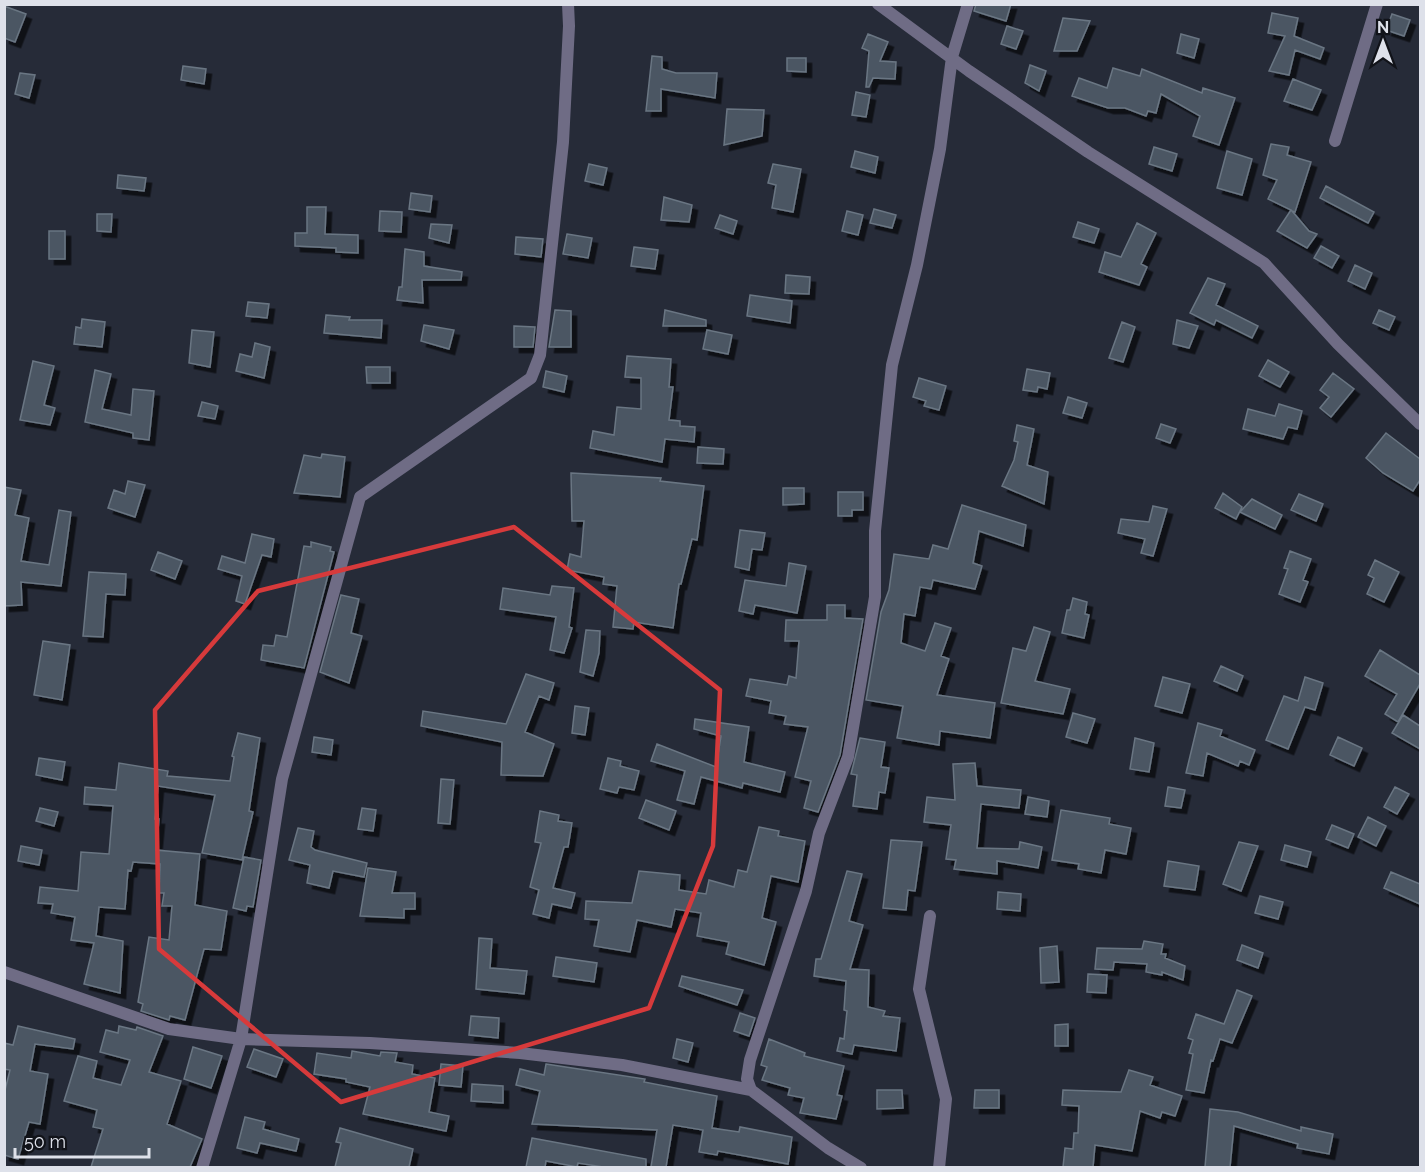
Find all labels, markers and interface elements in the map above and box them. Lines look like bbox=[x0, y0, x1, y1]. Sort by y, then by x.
north arrow bbox=[1353, 12, 1413, 72]
text: N bbox=[1377, 18, 1389, 37]
scale bar bbox=[15, 1121, 148, 1159]
text: 50 m bbox=[24, 1131, 66, 1152]

